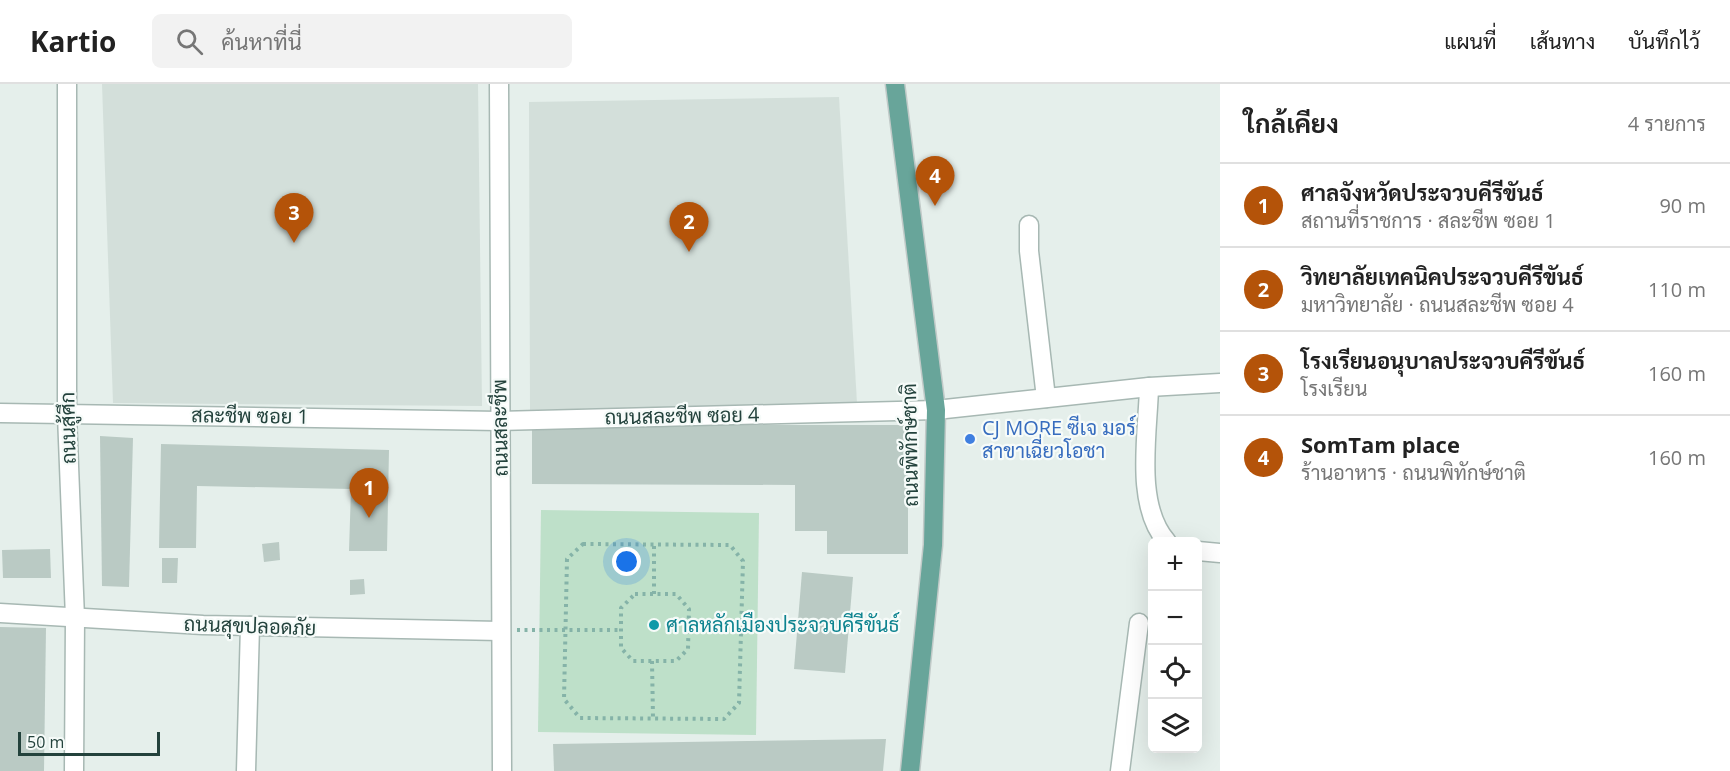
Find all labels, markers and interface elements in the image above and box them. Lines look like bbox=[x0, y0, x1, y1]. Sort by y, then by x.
search box bbox=[152, 14, 572, 68]
text: Kartio bbox=[30, 22, 116, 60]
icon: search bbox=[173, 25, 206, 58]
text: ค้นหาที่นี่ bbox=[221, 26, 302, 56]
text: แผนที่ bbox=[1444, 27, 1497, 55]
text: เส้นทาง bbox=[1530, 27, 1595, 55]
text: บันทึกไว้ bbox=[1628, 27, 1700, 55]
text: ใกล้เคียง bbox=[1244, 105, 1339, 141]
text: 4 รายการ bbox=[1628, 110, 1706, 137]
pin: 4 bbox=[916, 156, 954, 206]
text: ศาลจังหวัดประจวบคีรีขันธ์ bbox=[1301, 177, 1544, 207]
text: 1 bbox=[1258, 192, 1269, 219]
text: 90 m bbox=[1659, 192, 1706, 219]
pin: 3 bbox=[274, 194, 314, 243]
pin: 2 bbox=[670, 202, 708, 252]
text: สถานที่ราชการ · สละชีพ ซอย 1 bbox=[1301, 207, 1556, 234]
text: วิทยาลัยเทคนิคประจวบคีรีขันธ์ bbox=[1301, 261, 1584, 291]
text: 2 bbox=[1258, 276, 1269, 303]
text: 110 m bbox=[1648, 276, 1706, 303]
text: มหาวิทยาลัย · ถนนสละชีพ ซอย 4 bbox=[1301, 291, 1574, 318]
text: โรงเรียนอนุบาลประจวบคีรีขันธ์ bbox=[1301, 345, 1585, 375]
text: 3 bbox=[1258, 360, 1269, 387]
text: 160 m bbox=[1648, 360, 1706, 387]
text: โรงเรียน bbox=[1301, 375, 1367, 402]
street label: ถนนสละชีพ bbox=[485, 379, 514, 477]
street label: ถนนพิทักษ์ชาติ bbox=[895, 383, 924, 507]
street label: ถนนสู้ศึก bbox=[53, 392, 84, 464]
street label: สละชีพ ซอย 1 bbox=[191, 401, 309, 430]
street label: ถนนสละชีพ ซอย 4 bbox=[604, 401, 760, 430]
place label: CJ MORE ซีเจ มอร์ สาขาเฉี่ยวโอชา bbox=[982, 414, 1136, 464]
text: SomTam place bbox=[1301, 429, 1460, 459]
marker: CJ MORE ซีเจ มอร์ สาขาเฉี่ยวโอชา bbox=[963, 432, 977, 446]
text: 4 bbox=[1258, 444, 1269, 471]
text: 160 m bbox=[1648, 444, 1706, 471]
text: ร้านอาหาร · ถนนพิทักษ์ชาติ bbox=[1301, 459, 1526, 486]
pin: 1 bbox=[350, 468, 388, 518]
map controls bbox=[1148, 537, 1202, 753]
button: + bbox=[1148, 537, 1202, 591]
your location bbox=[612, 547, 641, 576]
button: − bbox=[1148, 591, 1202, 645]
street label: ถนนสุขปลอดภัย bbox=[183, 610, 317, 642]
place label: ศาลหลักเมืองประจวบคีรีขันธ์ bbox=[666, 611, 900, 638]
marker: ศาลหลักเมืองประจวบคีรีขันธ์ bbox=[647, 618, 661, 632]
button: locate bbox=[1148, 645, 1202, 699]
button: layers bbox=[1148, 699, 1202, 753]
scale bar bbox=[18, 729, 160, 756]
text: 50 m bbox=[27, 731, 64, 753]

